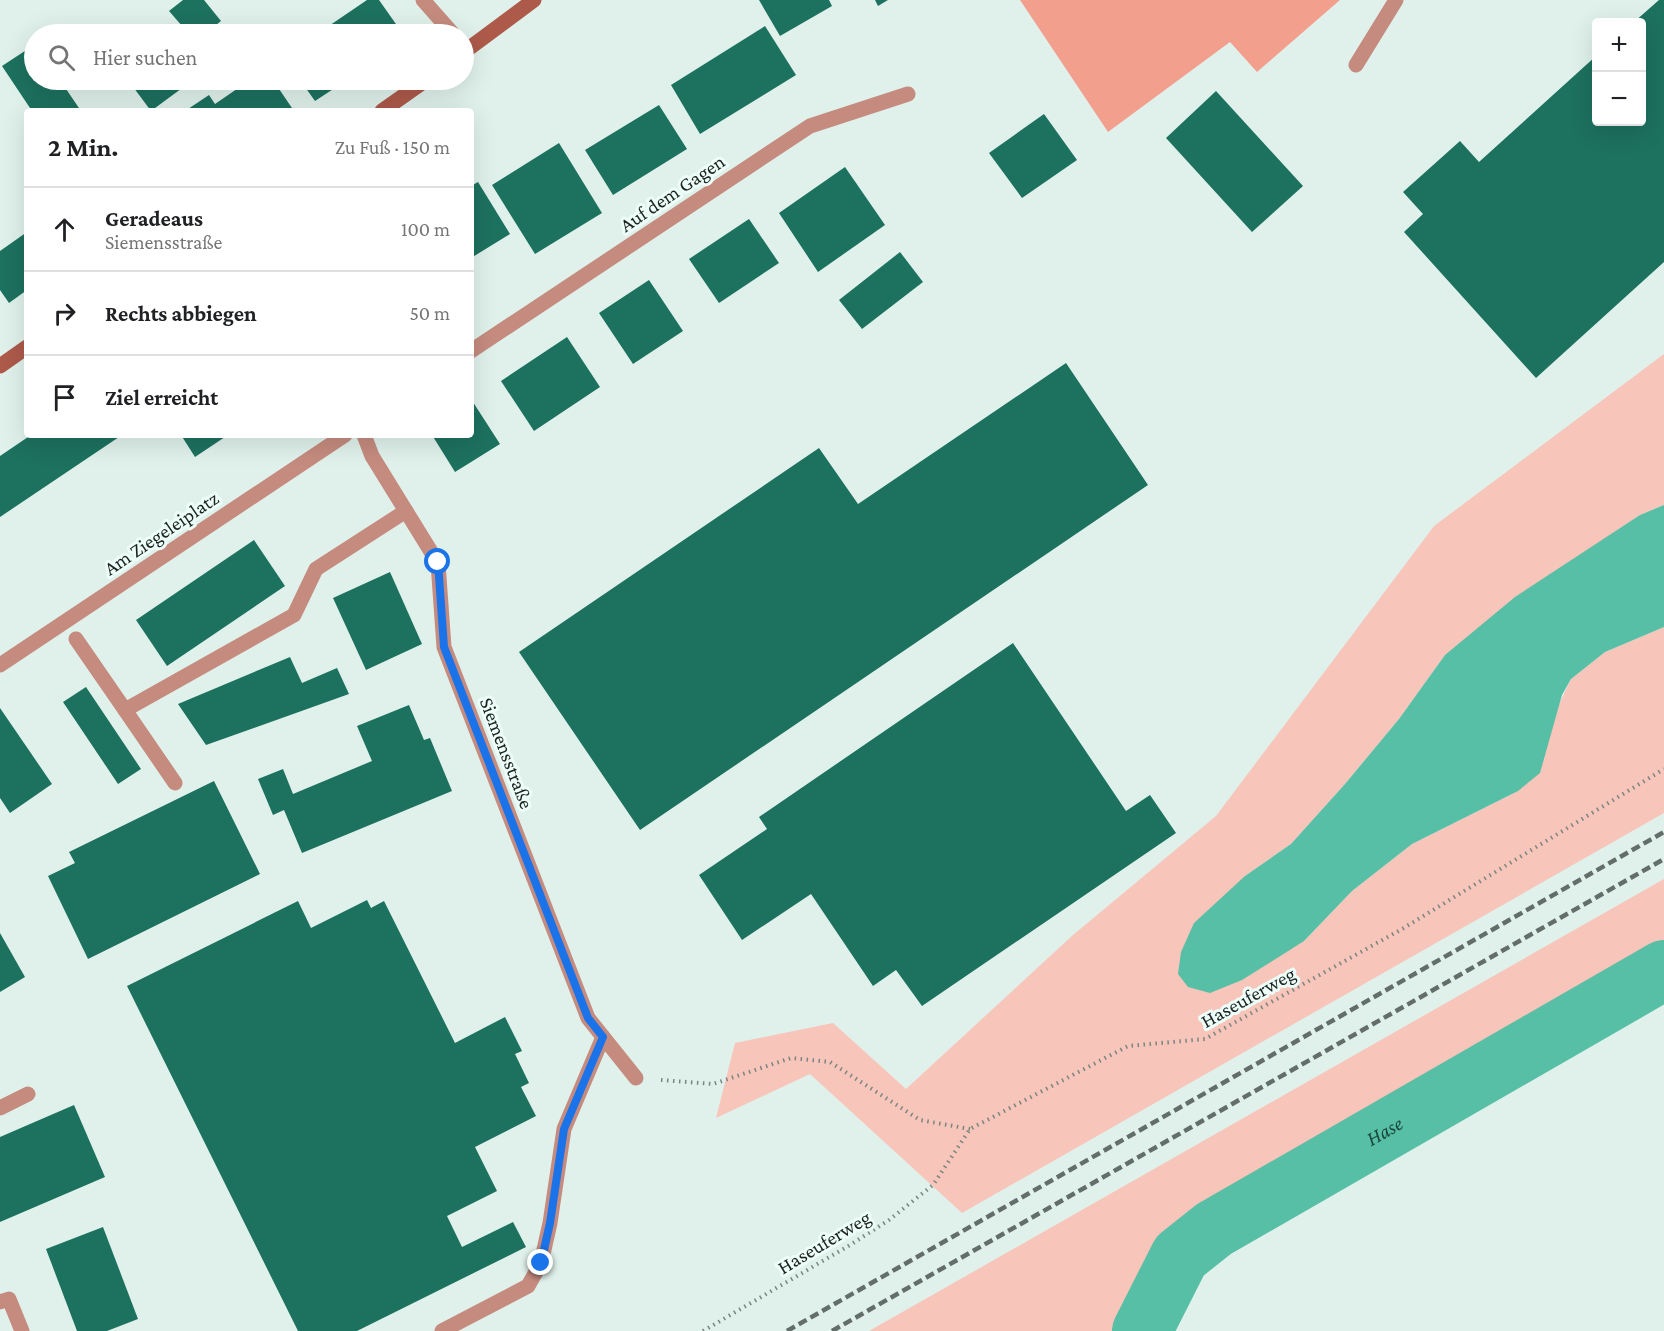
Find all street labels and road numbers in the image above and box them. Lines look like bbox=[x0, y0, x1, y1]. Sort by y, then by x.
street label: Auf dem Gagen bbox=[615, 150, 729, 237]
street label: Am Ziegeleiplatz bbox=[100, 487, 223, 580]
street label: Siemensstraße bbox=[476, 694, 538, 812]
street label: Haseuferweg bbox=[1197, 962, 1300, 1033]
street label: Haseuferweg bbox=[774, 1206, 875, 1279]

